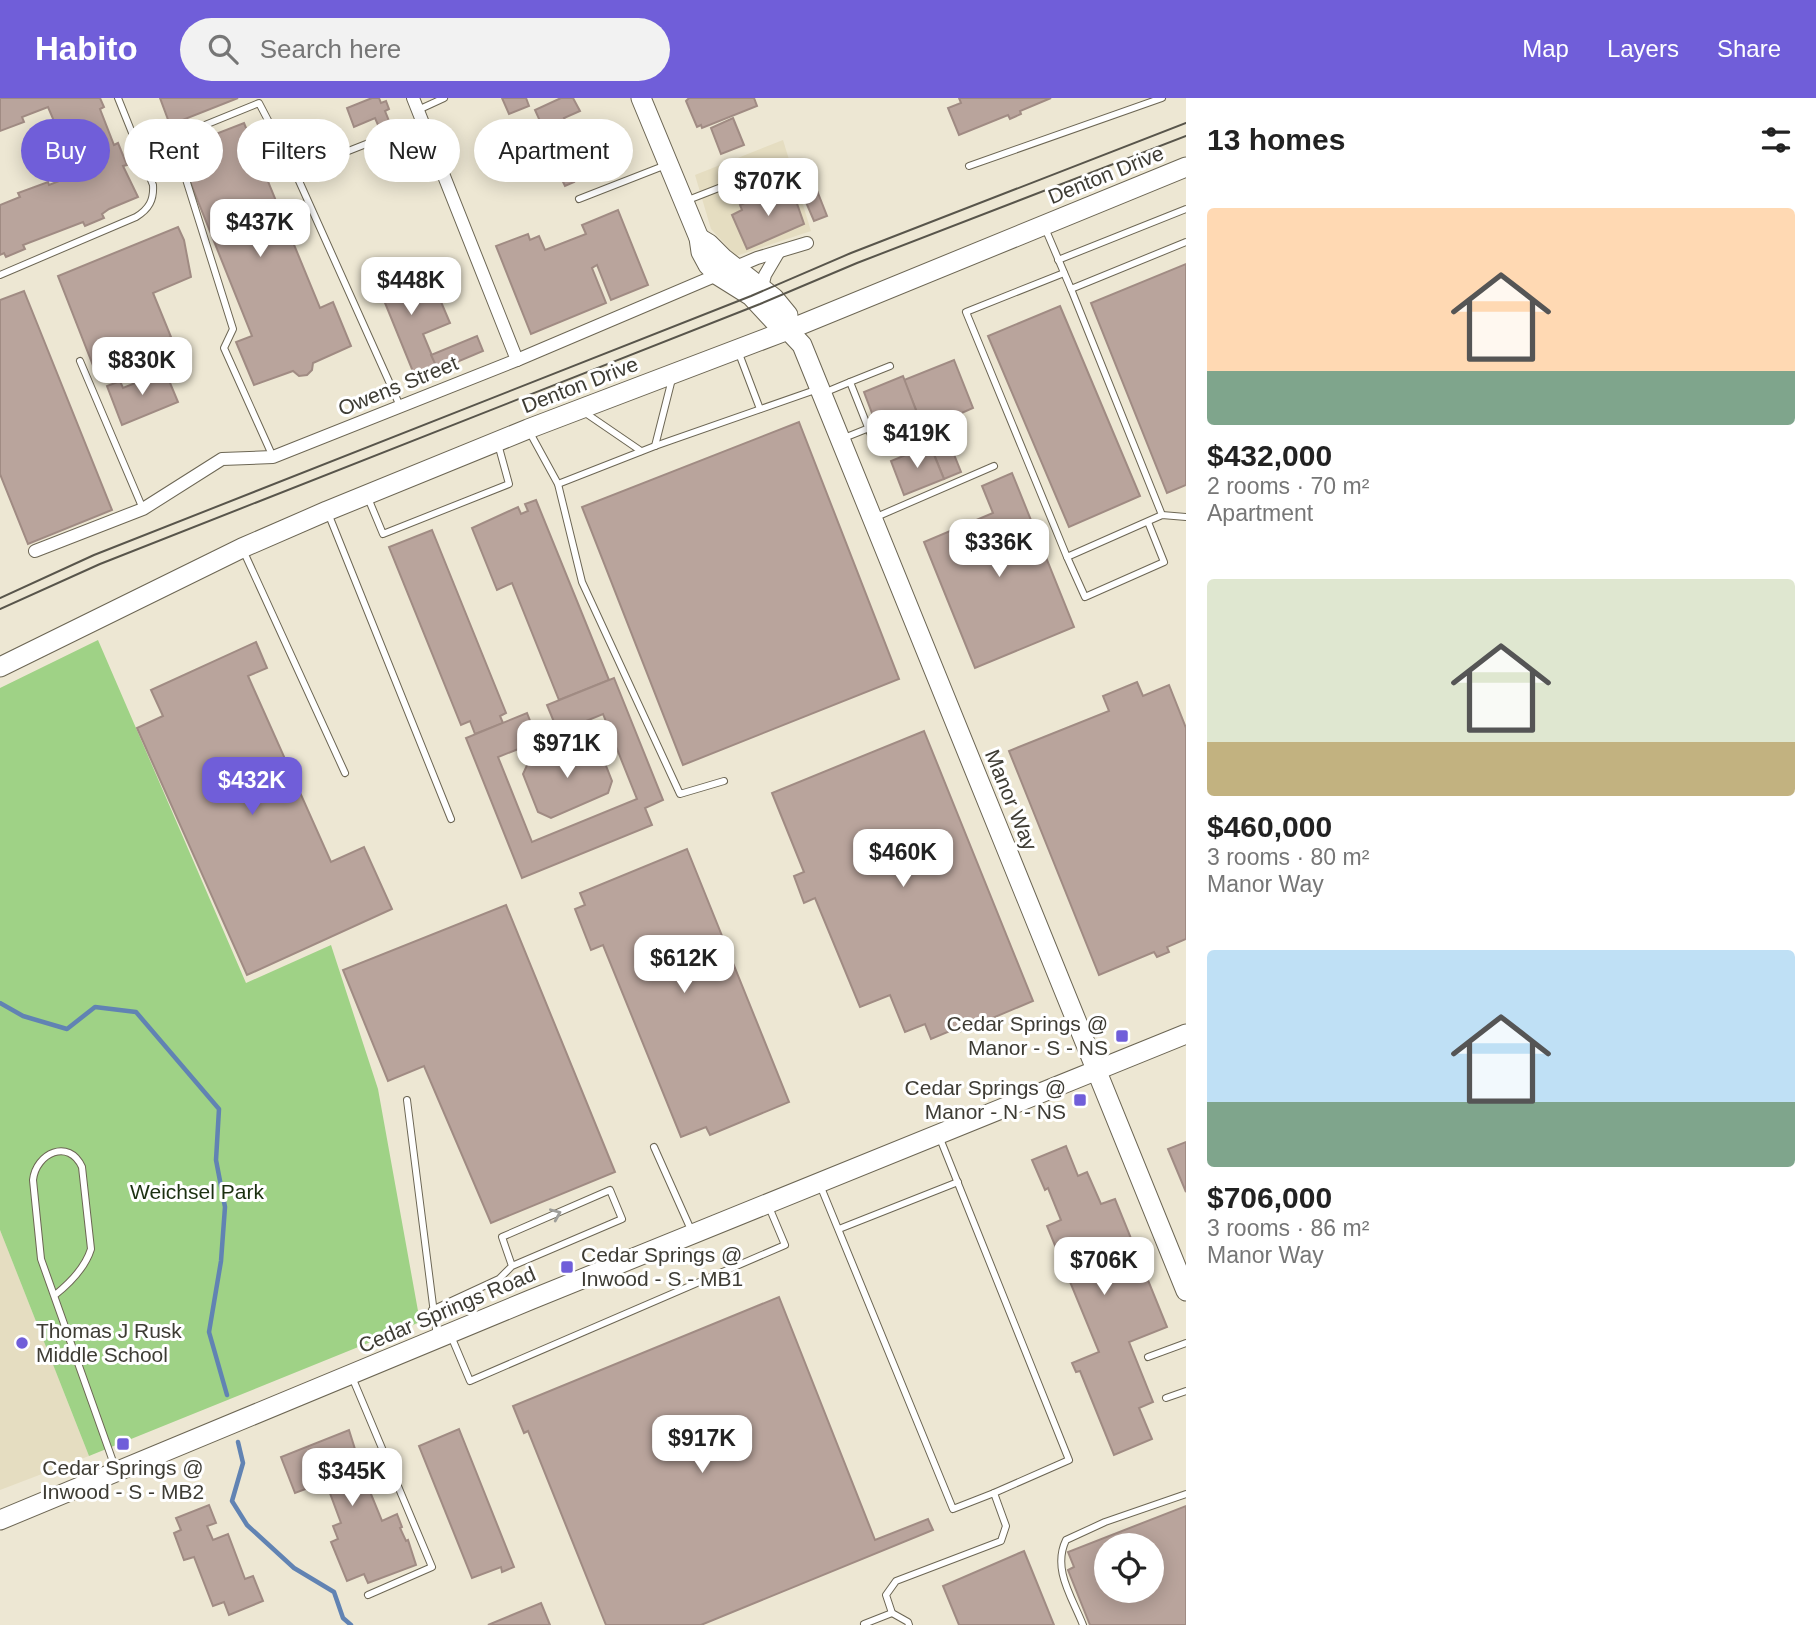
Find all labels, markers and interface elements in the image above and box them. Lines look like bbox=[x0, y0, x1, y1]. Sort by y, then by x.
search box bbox=[180, 18, 670, 81]
text: Habito bbox=[35, 30, 138, 67]
icon: search bbox=[204, 30, 242, 68]
text: Search here bbox=[260, 34, 401, 64]
text: Map bbox=[1522, 35, 1569, 62]
text: Layers bbox=[1607, 35, 1679, 62]
text: Share bbox=[1717, 35, 1781, 62]
chip: Buy bbox=[21, 119, 110, 182]
chip: Rent bbox=[124, 119, 223, 182]
chip: Filters bbox=[237, 119, 350, 182]
chip: New bbox=[364, 119, 460, 182]
chip: Apartment bbox=[474, 119, 633, 182]
icon: filters bbox=[1757, 121, 1795, 159]
text: 13 homes bbox=[1207, 123, 1345, 156]
street label: Denton Drive bbox=[1045, 141, 1167, 208]
pin: $707K bbox=[719, 158, 817, 218]
text: $707K bbox=[734, 168, 802, 194]
pin: $437K bbox=[211, 200, 309, 259]
text: $437K bbox=[226, 209, 294, 235]
icon: home bbox=[1438, 254, 1564, 380]
pin: $448K bbox=[362, 258, 460, 317]
text: $448K bbox=[377, 267, 445, 293]
pin: $830K bbox=[93, 338, 191, 397]
text: $830K bbox=[108, 347, 176, 373]
street label: Owens Street bbox=[335, 351, 461, 420]
street label: Denton Drive bbox=[518, 352, 641, 417]
pin: $419K bbox=[868, 410, 966, 470]
text: $419K bbox=[883, 420, 951, 446]
text: $432,000 bbox=[1207, 439, 1332, 472]
text: 2 rooms · 70 m² bbox=[1207, 473, 1369, 499]
text: Apartment bbox=[1207, 500, 1313, 526]
pin: $336K bbox=[950, 519, 1048, 579]
text: $336K bbox=[965, 529, 1033, 555]
icon: home bbox=[1438, 625, 1564, 751]
pin: $971K bbox=[518, 720, 616, 780]
text: $971K bbox=[533, 730, 601, 756]
street label: Manor Way bbox=[981, 746, 1042, 854]
pin: $432K bbox=[203, 758, 301, 817]
text: $432K bbox=[218, 767, 286, 793]
text: $460,000 bbox=[1207, 810, 1332, 843]
pin: $460K bbox=[854, 830, 952, 889]
text: $460K bbox=[869, 839, 937, 865]
text: 3 rooms · 80 m² bbox=[1207, 844, 1369, 870]
text: Manor Way bbox=[1207, 871, 1324, 897]
pin: $612K bbox=[635, 936, 733, 995]
text: $612K bbox=[650, 945, 718, 971]
icon: home bbox=[1438, 996, 1564, 1122]
place label: Cedar Springs @ Manor - S - NS bbox=[947, 1012, 1108, 1059]
marker: Cedar Springs @ Manor - S - NS bbox=[1114, 1028, 1130, 1044]
place label: Cedar Springs @ Manor - N - NS bbox=[905, 1076, 1066, 1123]
marker: Cedar Springs @ Manor - N - NS bbox=[1072, 1092, 1088, 1108]
park label: Weichsel Park bbox=[130, 1180, 264, 1203]
text: $706,000 bbox=[1207, 1181, 1332, 1214]
one-way arrow bbox=[549, 1208, 561, 1222]
text: 3 rooms · 86 m² bbox=[1207, 1215, 1369, 1241]
pin: $706K bbox=[1055, 1238, 1153, 1297]
text: Manor Way bbox=[1207, 1242, 1324, 1268]
place label: Cedar Springs @ Inwood - S - MB1 bbox=[581, 1243, 743, 1290]
text: $706K bbox=[1070, 1247, 1138, 1273]
marker: Cedar Springs @ Inwood - S - MB1 bbox=[559, 1259, 575, 1275]
street label: Cedar Springs Road bbox=[355, 1262, 539, 1357]
place label: Thomas J Rusk Middle School bbox=[36, 1319, 182, 1366]
marker: Thomas J Rusk Middle School bbox=[14, 1335, 30, 1351]
pin: $917K bbox=[653, 1416, 751, 1475]
text: $917K bbox=[668, 1425, 736, 1451]
marker: Cedar Springs @ Inwood - S - MB2 bbox=[115, 1436, 131, 1452]
pin: $345K bbox=[303, 1448, 401, 1508]
place label: Cedar Springs @ Inwood - S - MB2 bbox=[42, 1456, 204, 1503]
text: $345K bbox=[318, 1458, 386, 1484]
map controls bbox=[1094, 1533, 1164, 1603]
button: locate bbox=[1094, 1533, 1164, 1603]

